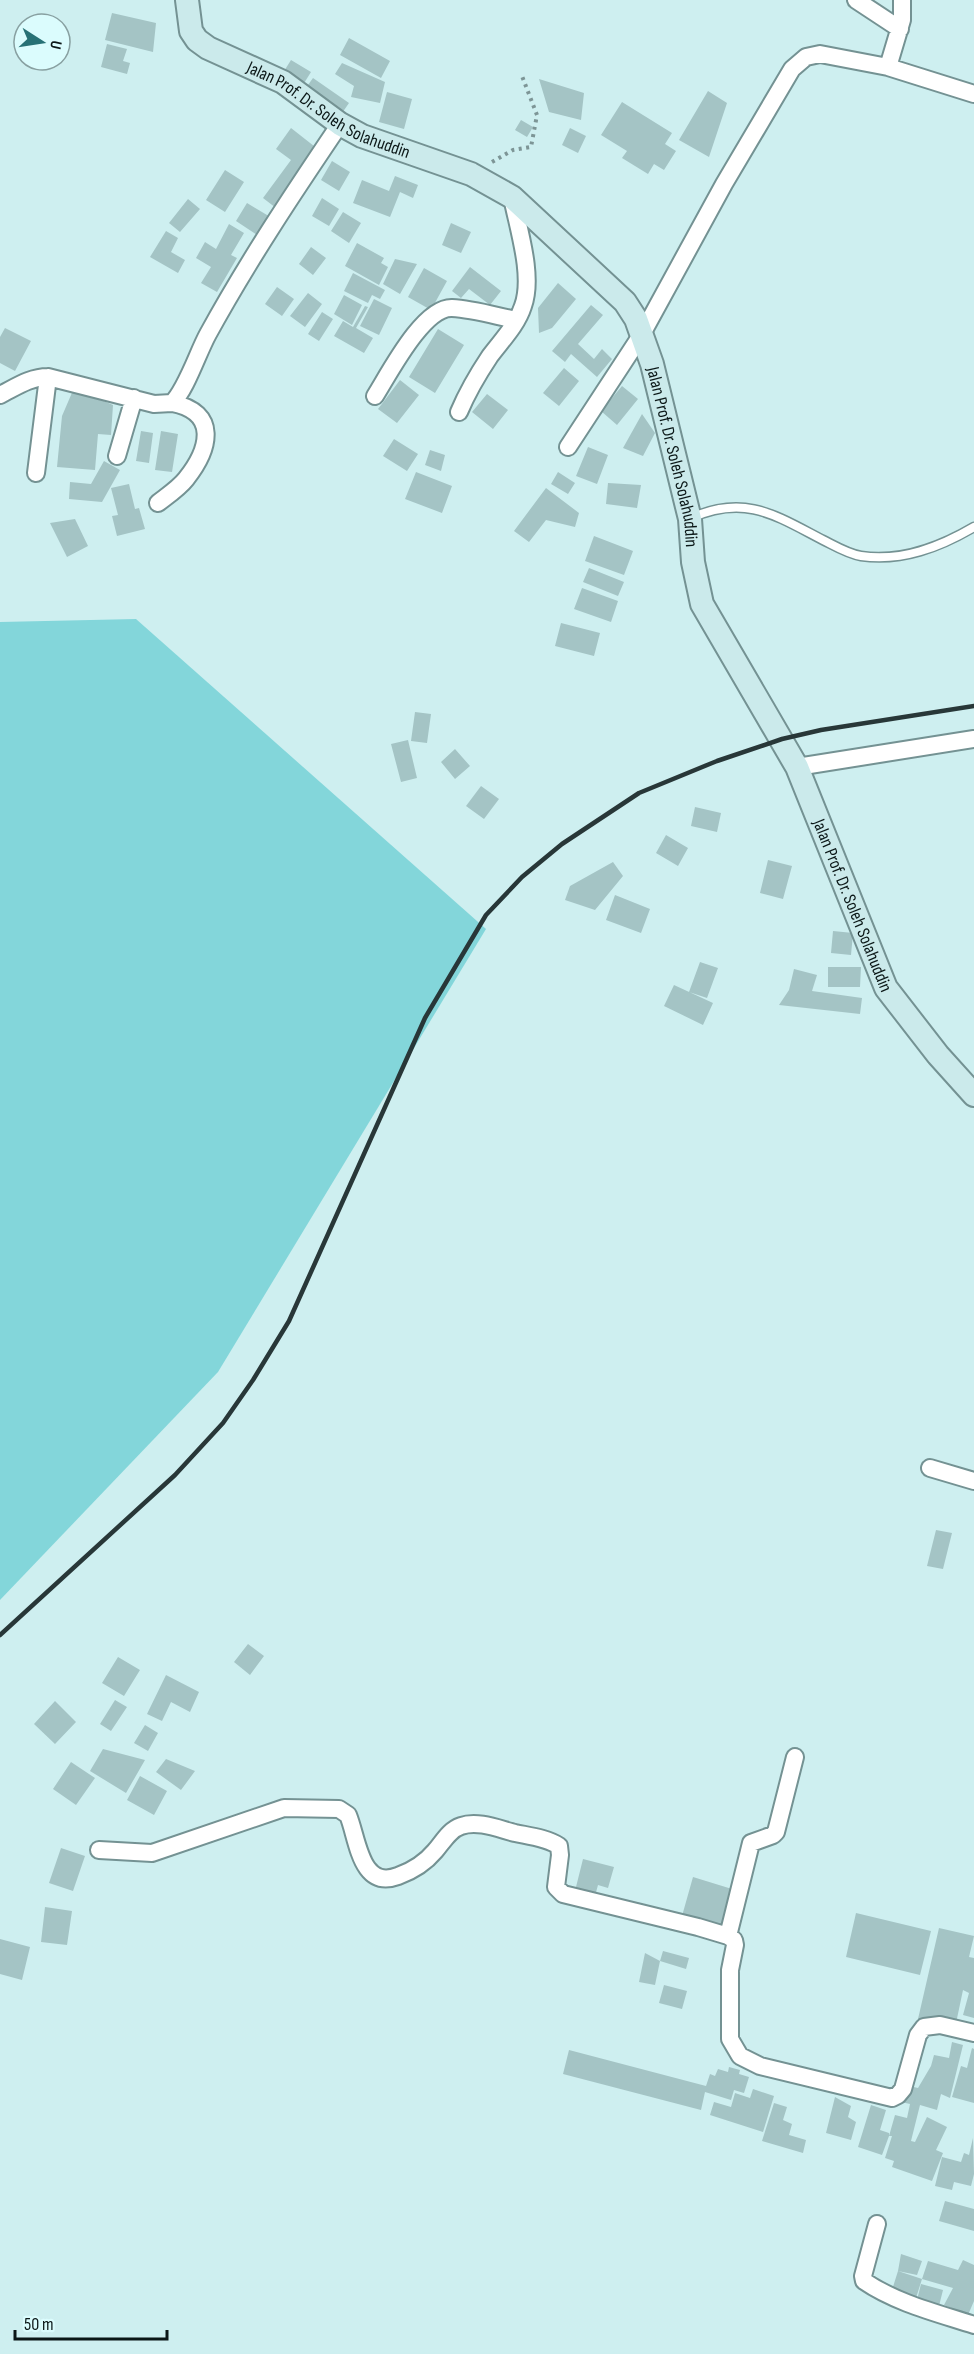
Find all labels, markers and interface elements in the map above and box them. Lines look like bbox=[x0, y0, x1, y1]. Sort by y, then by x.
north arrow bbox=[12, 12, 72, 72]
text: U bbox=[45, 39, 65, 51]
street label: Jalan Prof. Dr. Soleh Solahuddin bbox=[243, 56, 413, 163]
street label: Jalan Prof. Dr. Soleh Solahuddin bbox=[642, 364, 702, 548]
street label: Jalan Prof. Dr. Soleh Solahuddin bbox=[808, 815, 897, 995]
scale bar bbox=[15, 2303, 166, 2341]
text: 50 m bbox=[24, 2314, 54, 2335]

